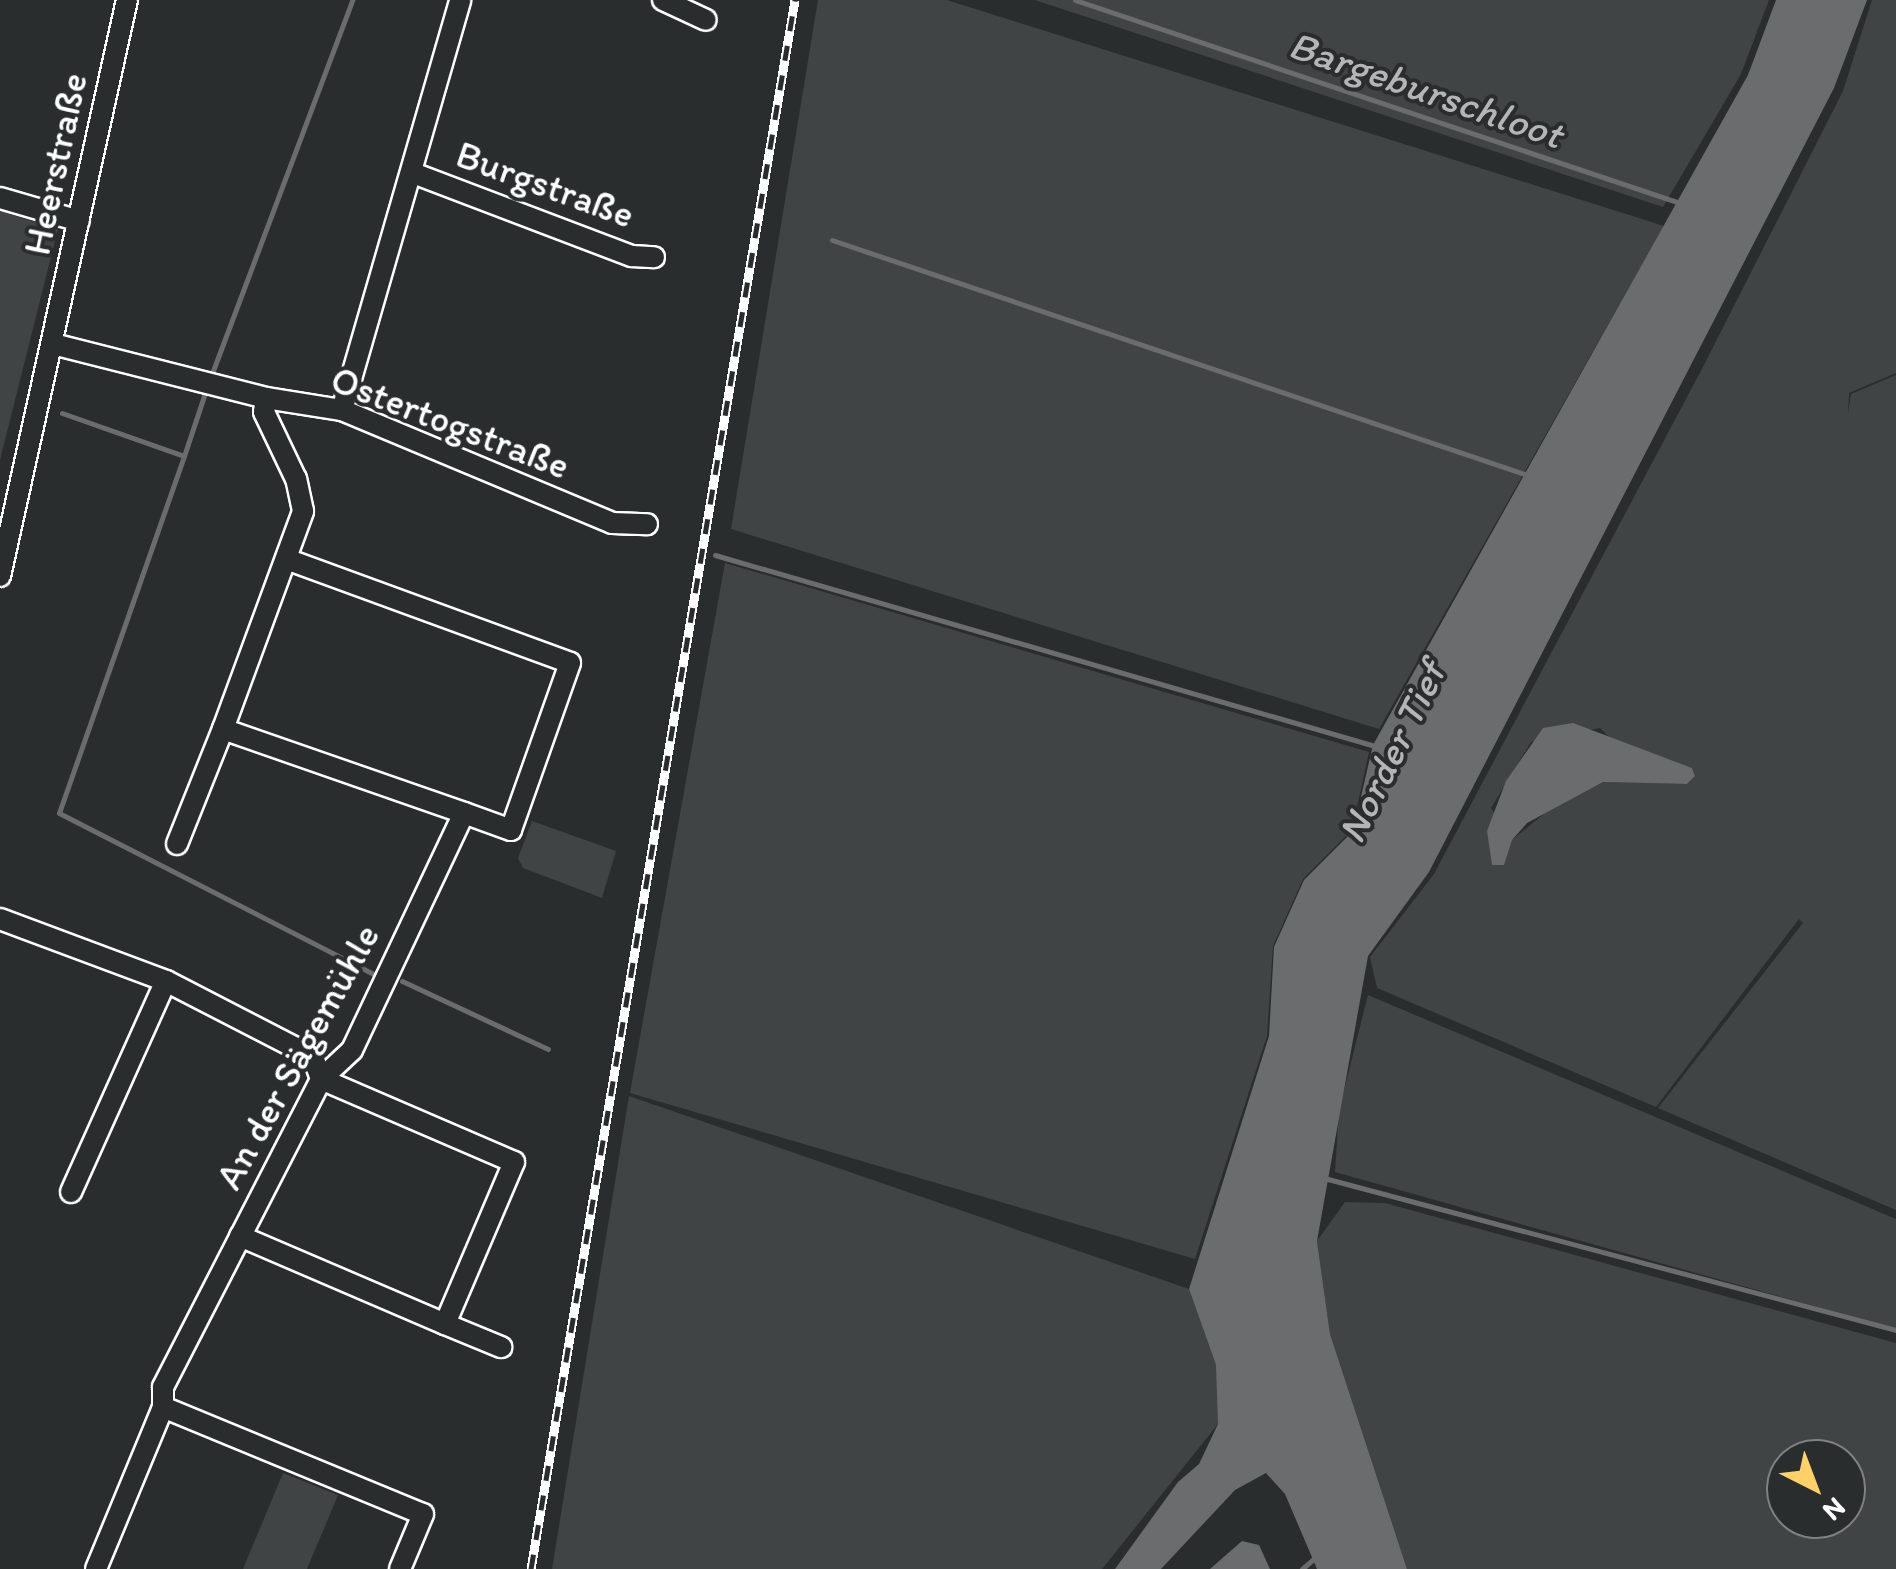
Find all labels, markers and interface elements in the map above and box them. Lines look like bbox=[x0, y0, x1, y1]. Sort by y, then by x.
water label: Bargeburschloot bbox=[1283, 20, 1569, 158]
street label: Heerstraße bbox=[14, 69, 98, 259]
street label: Burgstraße bbox=[450, 132, 640, 238]
street label: Ostertogstraße bbox=[324, 357, 576, 489]
water label: Norder Tief bbox=[1327, 654, 1455, 850]
street label: An der Sägemühle bbox=[206, 917, 390, 1197]
north arrow bbox=[1766, 1439, 1866, 1539]
text: N bbox=[1816, 1491, 1853, 1529]

